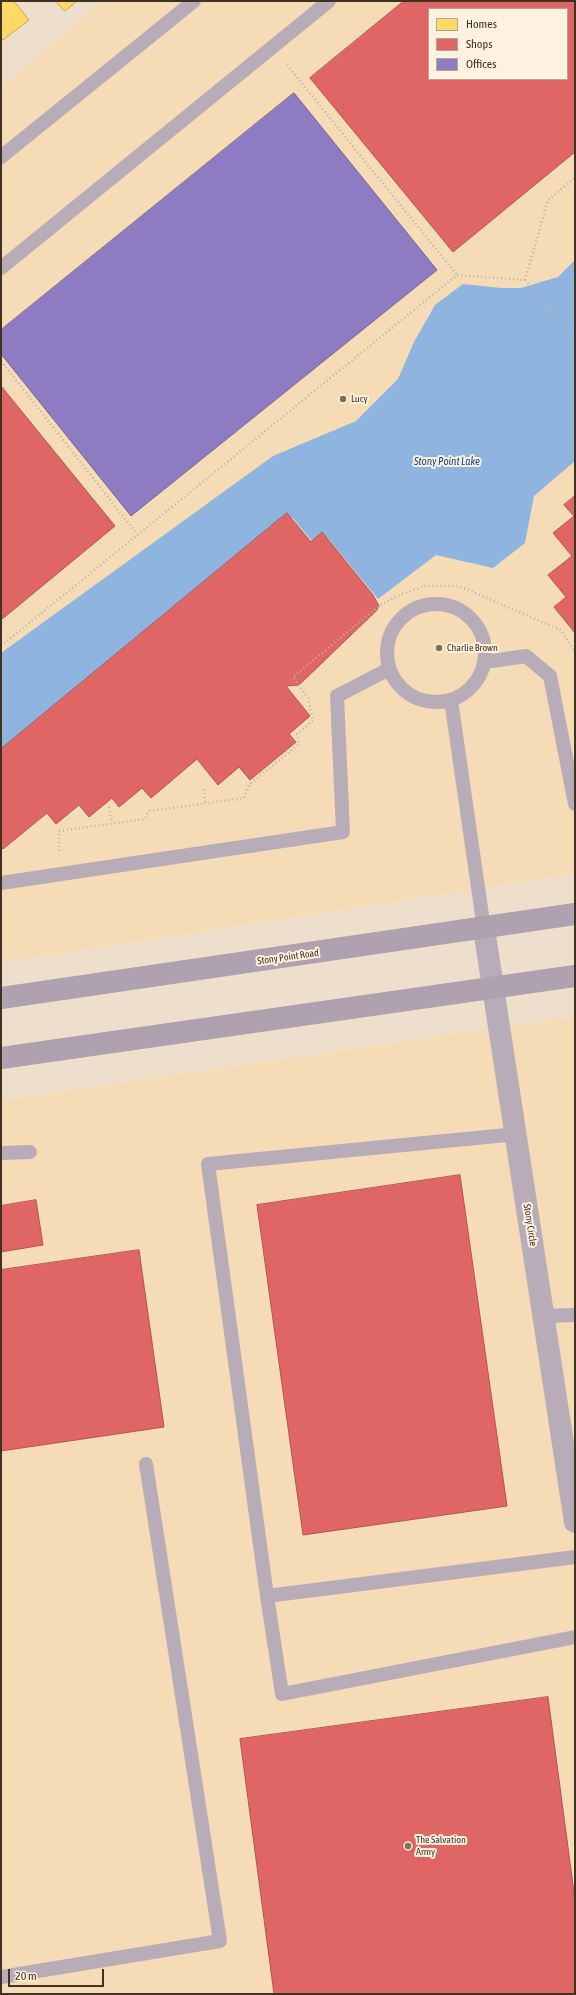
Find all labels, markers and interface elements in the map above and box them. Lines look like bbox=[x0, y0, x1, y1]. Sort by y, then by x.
legend bbox=[428, 8, 568, 80]
text: Homes bbox=[466, 17, 497, 31]
text: Shops bbox=[466, 37, 492, 51]
text: Offices bbox=[466, 57, 496, 71]
place label: Lucy bbox=[351, 393, 368, 405]
marker: Lucy bbox=[338, 394, 348, 404]
water label: Stony Point Lake bbox=[414, 455, 480, 469]
place label: Charlie Brown bbox=[447, 642, 498, 654]
marker: Charlie Brown bbox=[434, 643, 444, 653]
street label: Stony Point Road bbox=[256, 947, 320, 967]
street label: Stony Circle bbox=[521, 1203, 539, 1247]
place label: The Salvation Army bbox=[416, 1834, 466, 1858]
marker: The Salvation Army bbox=[403, 1841, 413, 1851]
scale bar bbox=[10, 1961, 106, 1987]
text: 20 m bbox=[15, 1969, 37, 1983]

